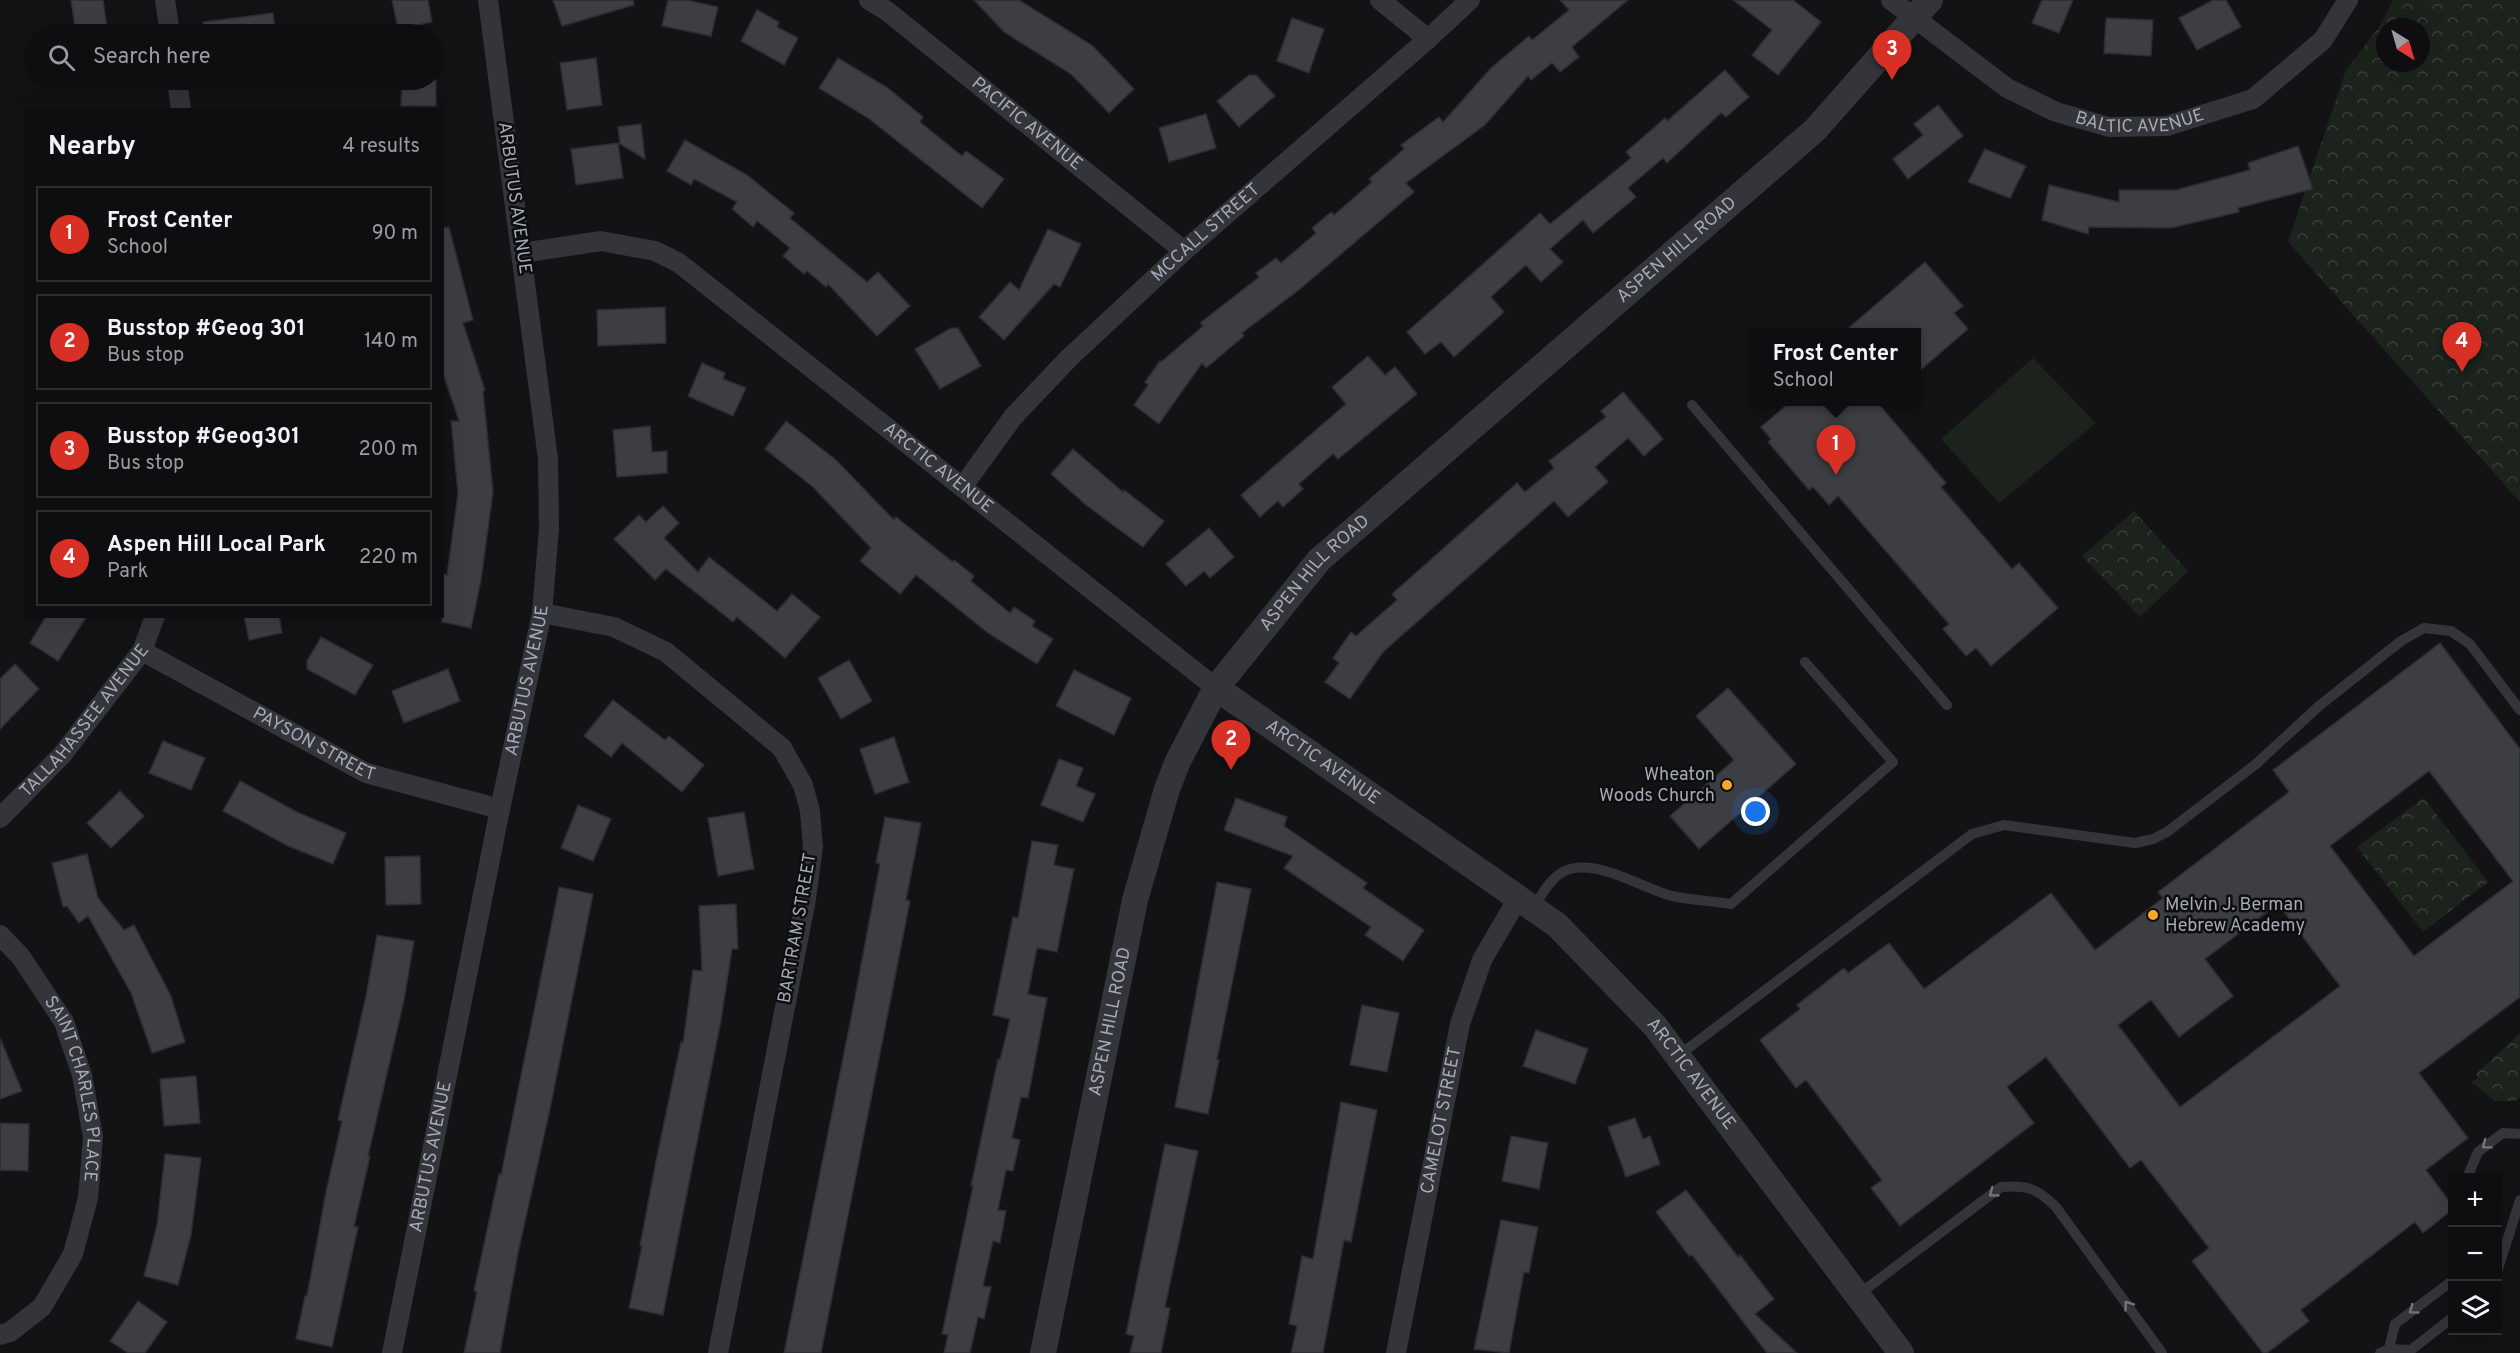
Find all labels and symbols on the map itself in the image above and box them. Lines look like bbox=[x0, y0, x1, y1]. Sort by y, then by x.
north arrow bbox=[2376, 18, 2430, 72]
pin: 3 bbox=[1872, 31, 1912, 80]
street label: PACIFIC AVENUE bbox=[967, 72, 1087, 176]
street label: BALTIC AVENUE bbox=[2072, 104, 2207, 139]
street label: ARBUTUS AVENUE bbox=[492, 120, 536, 276]
street label: MCCALL STREET bbox=[1146, 178, 1265, 287]
street label: ASPEN HILL ROAD bbox=[1612, 191, 1742, 308]
pin: 4 bbox=[2442, 322, 2482, 372]
street label: ARCTIC AVENUE bbox=[878, 417, 998, 519]
pin: 1 bbox=[1816, 426, 1856, 475]
street label: ASPEN HILL ROAD bbox=[1255, 510, 1374, 636]
street label: ARBUTUS AVENUE bbox=[500, 604, 554, 758]
street label: TALLAHASSEE AVENUE bbox=[15, 640, 154, 803]
street label: PAYSON STREET bbox=[249, 702, 378, 787]
street label: ARCTIC AVENUE bbox=[1261, 714, 1385, 810]
pin: 2 bbox=[1212, 720, 1250, 770]
place label: Wheaton Woods Church bbox=[1599, 764, 1715, 808]
marker: Wheaton Woods Church bbox=[1720, 778, 1734, 792]
your location bbox=[1741, 797, 1770, 826]
street label: BARTRAM STREET bbox=[773, 851, 823, 1005]
place label: Melvin J. Berman Hebrew Academy bbox=[2165, 894, 2305, 938]
marker: Melvin J. Berman Hebrew Academy bbox=[2146, 908, 2160, 922]
street label: ASPEN HILL ROAD bbox=[1084, 945, 1137, 1098]
street label: SAINT CHARLES PLACE bbox=[39, 992, 104, 1183]
street label: ARCTIC AVENUE bbox=[1642, 1013, 1741, 1135]
street label: CAMELOT STREET bbox=[1416, 1045, 1467, 1196]
street label: ARBUTUS AVENUE bbox=[405, 1079, 457, 1234]
one-way arrow bbox=[2482, 1138, 2493, 1149]
one-way arrow bbox=[1988, 1186, 1999, 1197]
one-way arrow bbox=[2124, 1301, 2135, 1312]
one-way arrow bbox=[2409, 1303, 2420, 1314]

